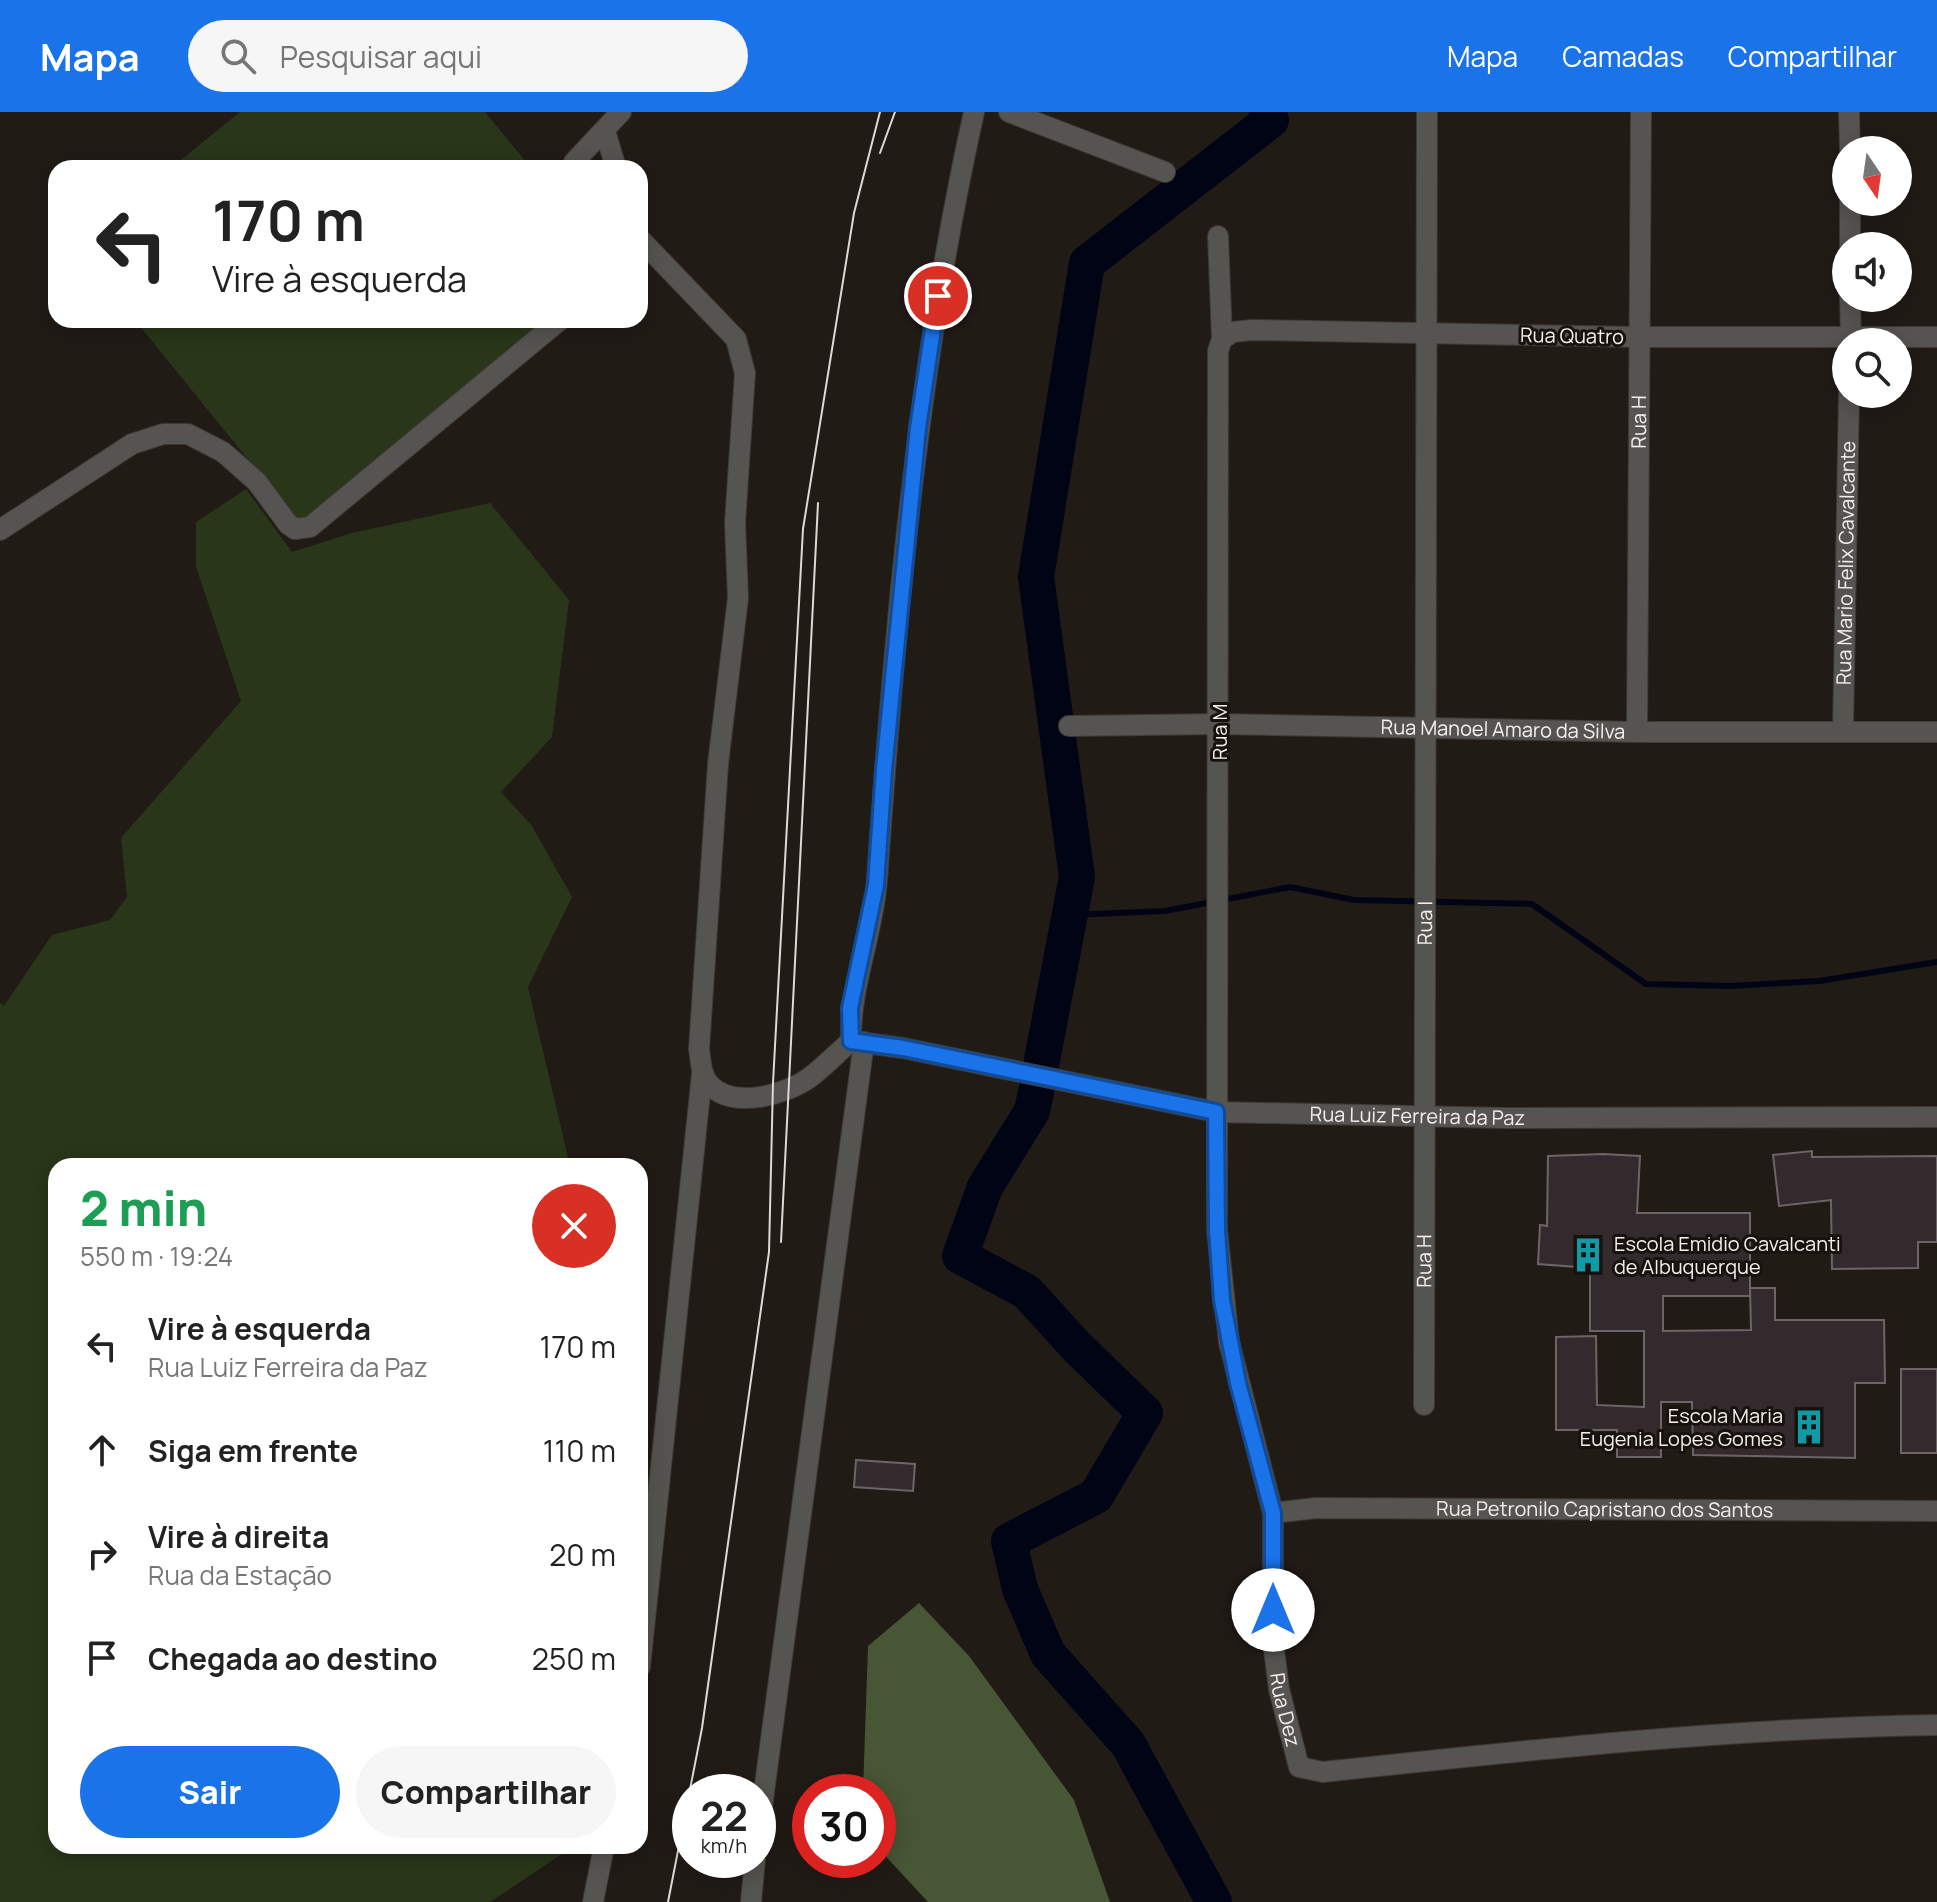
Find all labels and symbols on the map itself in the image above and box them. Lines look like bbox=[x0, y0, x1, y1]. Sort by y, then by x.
north arrow bbox=[1832, 136, 1912, 216]
pin bbox=[904, 262, 972, 330]
street label: Rua Quatro bbox=[1520, 321, 1624, 350]
street label: Rua H bbox=[1625, 395, 1652, 449]
street label: Rua Mario Felix Cavalcante bbox=[1830, 441, 1861, 685]
street label: Rua M bbox=[1206, 704, 1233, 760]
street label: Rua Manoel Amaro da Silva bbox=[1380, 713, 1625, 745]
street label: Rua I bbox=[1411, 901, 1438, 945]
street label: Rua Luiz Ferreira da Paz bbox=[1309, 1100, 1525, 1131]
place label: Escola Emidio Cavalcanti de Albuquerque bbox=[1614, 1230, 1841, 1280]
street label: Rua H bbox=[1410, 1234, 1437, 1288]
building icon: Escola Emidio Cavalcanti de Albuquerque bbox=[1569, 1236, 1607, 1274]
place label: Escola Maria Eugenia Lopes Gomes bbox=[1580, 1402, 1783, 1452]
building icon: Escola Maria Eugenia Lopes Gomes bbox=[1790, 1408, 1828, 1446]
street label: Rua Petronilo Capristano dos Santos bbox=[1436, 1495, 1773, 1523]
position arrow bbox=[1231, 1568, 1315, 1652]
street label: Rua Dez bbox=[1264, 1671, 1307, 1750]
speed limit sign: 30 bbox=[792, 1774, 896, 1878]

